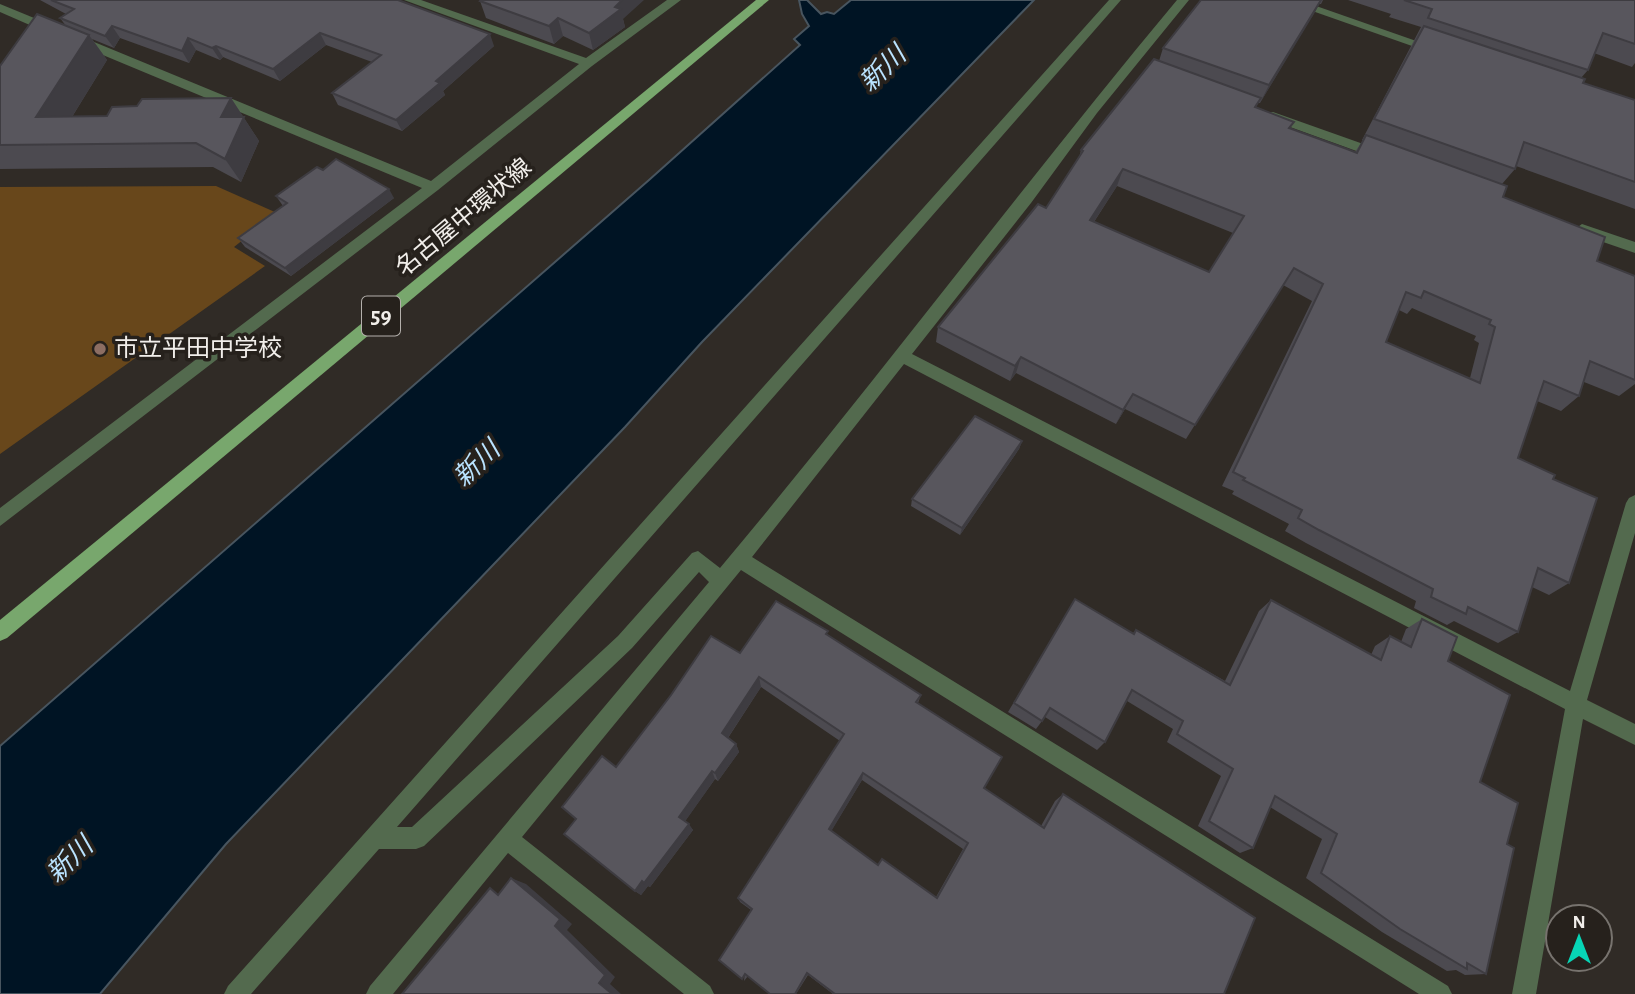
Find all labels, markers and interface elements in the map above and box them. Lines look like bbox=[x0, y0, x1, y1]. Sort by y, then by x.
water label: 新川 bbox=[855, 39, 913, 96]
street label: 名古屋中環状線 bbox=[391, 153, 536, 281]
road number: 59 bbox=[362, 296, 400, 336]
place label: 市立平田中学校 bbox=[114, 335, 282, 361]
marker: 市立平田中学校 bbox=[92, 341, 108, 357]
water label: 新川 bbox=[449, 434, 507, 491]
water label: 新川 bbox=[42, 830, 100, 887]
north arrow bbox=[1544, 903, 1614, 973]
text: N bbox=[1572, 913, 1586, 932]

